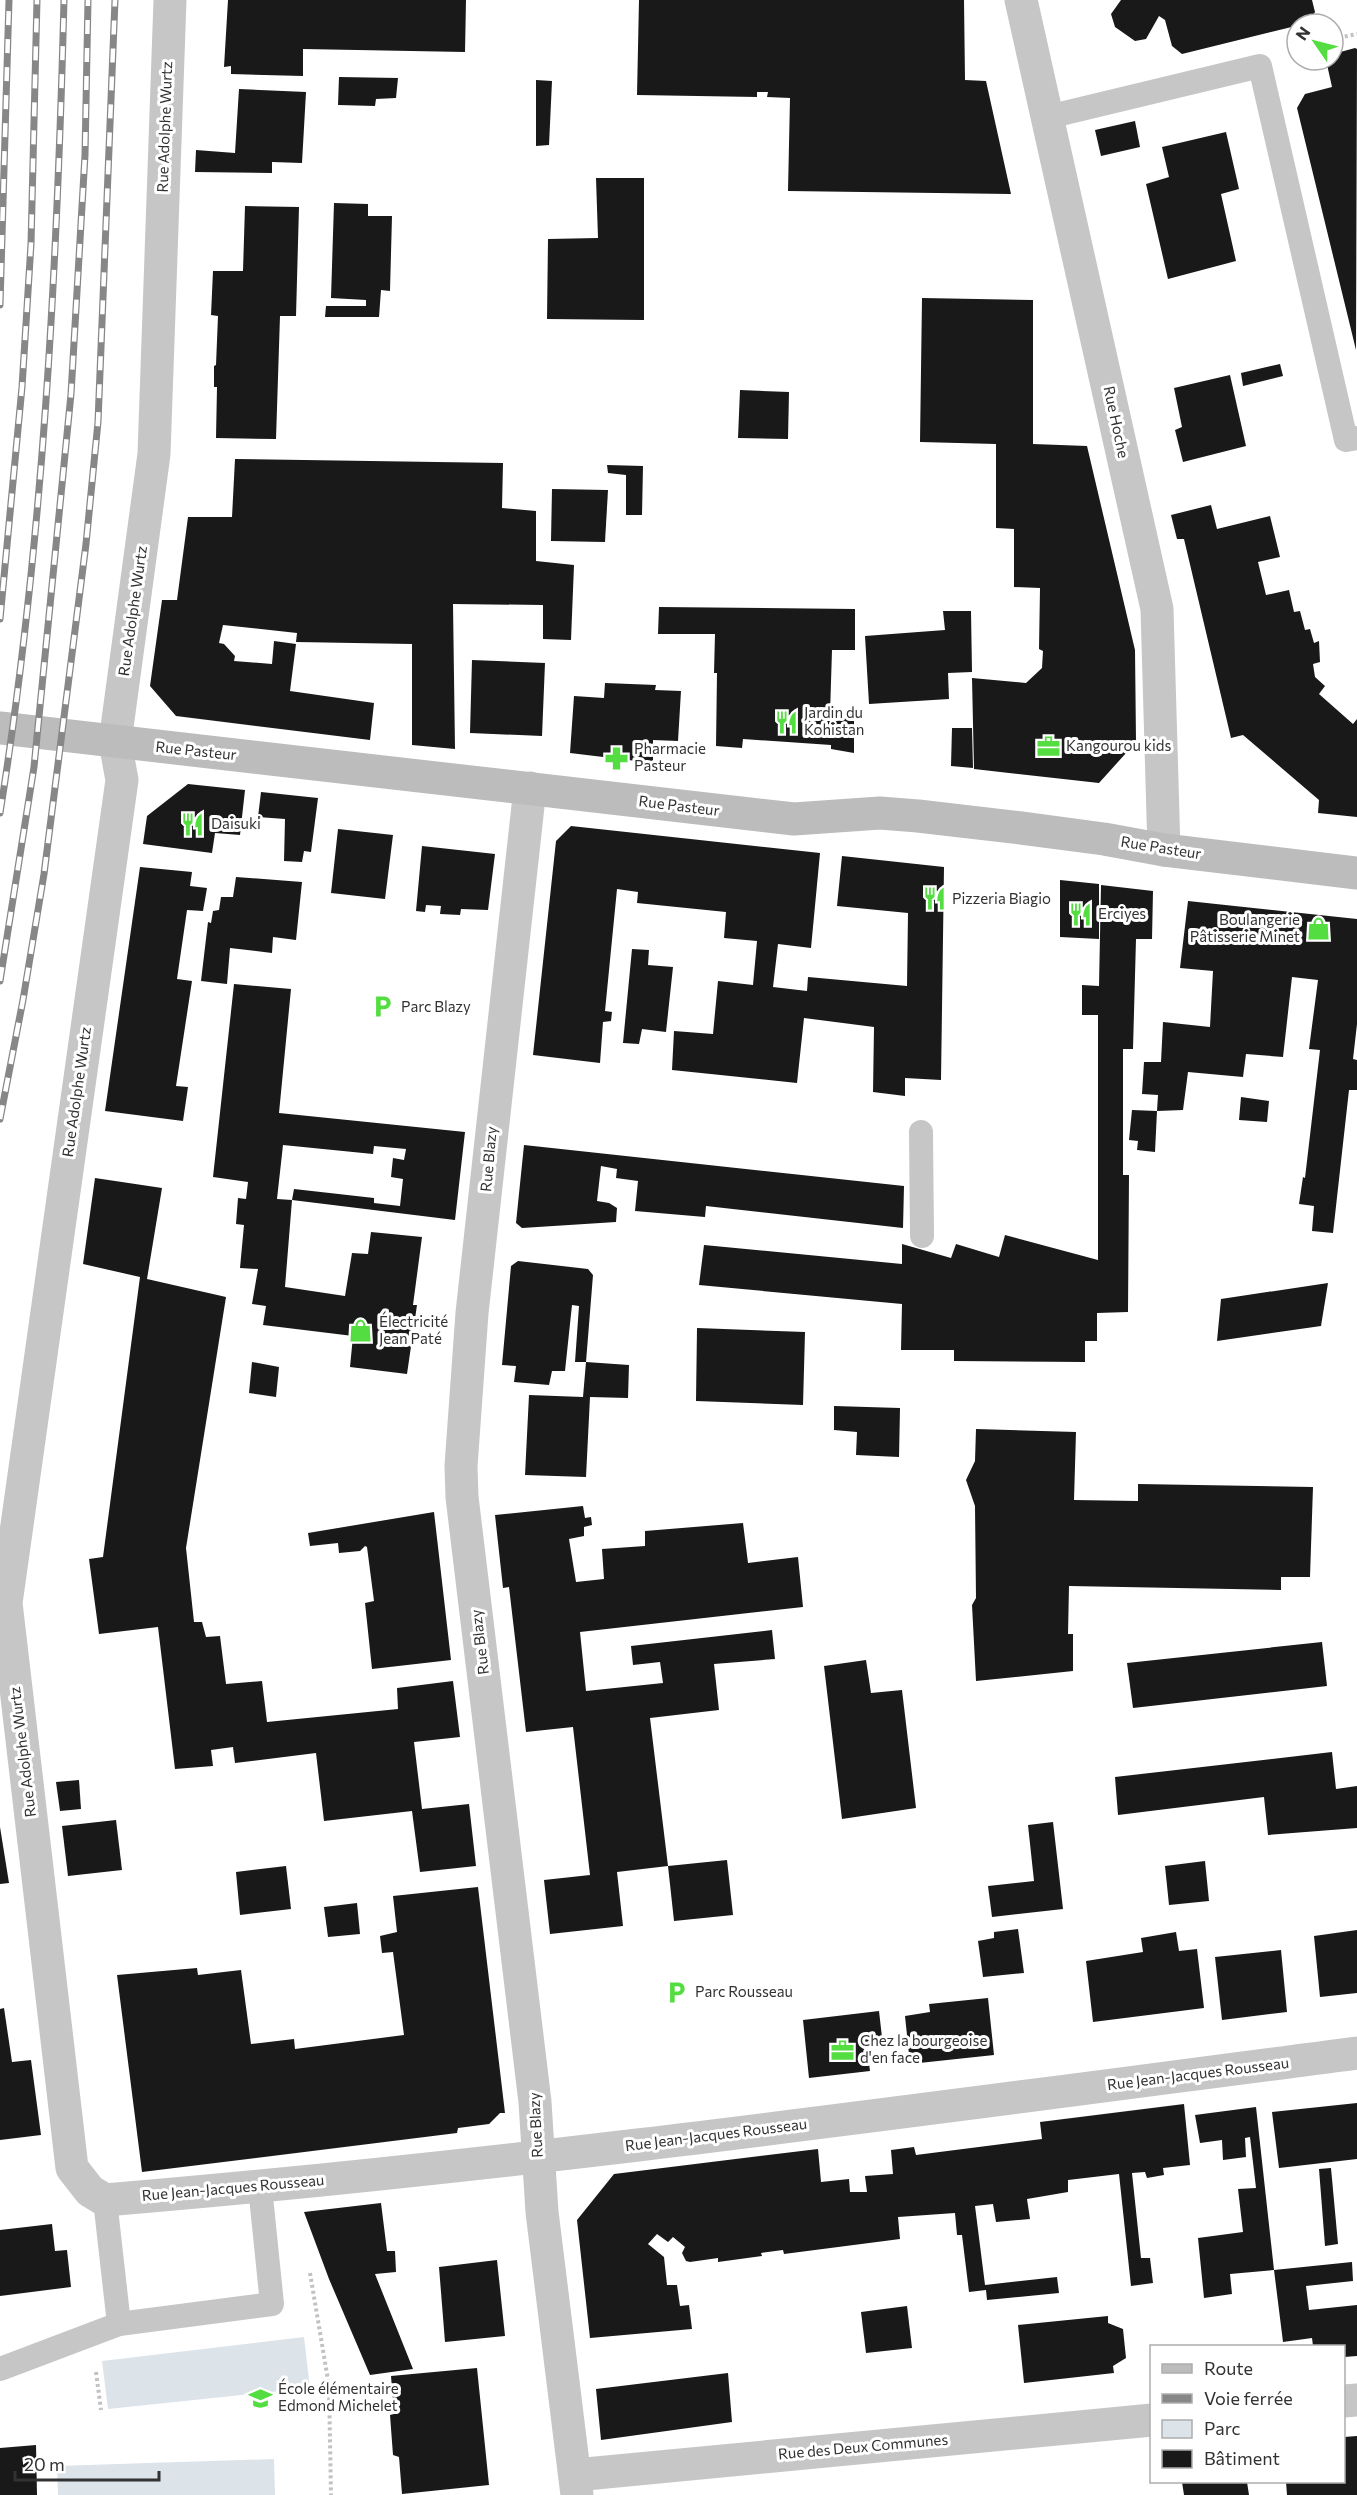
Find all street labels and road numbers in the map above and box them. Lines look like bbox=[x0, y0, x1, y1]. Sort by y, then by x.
street label: Rue Adolphe Wurtz bbox=[153, 61, 175, 193]
street label: Rue Hoche bbox=[1101, 384, 1133, 460]
street label: Rue Adolphe Wurtz bbox=[114, 545, 150, 677]
street label: Rue Pasteur bbox=[155, 737, 238, 763]
street label: Rue Pasteur bbox=[638, 791, 721, 819]
street label: Rue Pasteur bbox=[1120, 832, 1203, 862]
street label: Rue Adolphe Wurtz bbox=[58, 1026, 94, 1158]
street label: Rue Blazy bbox=[476, 1125, 500, 1192]
street label: Rue Blazy bbox=[466, 1608, 492, 1676]
street label: Rue Adolphe Wurtz bbox=[5, 1686, 39, 1818]
street label: Rue Jean-Jacques Rousseau bbox=[1106, 2053, 1290, 2093]
street label: Rue Blazy bbox=[524, 2092, 546, 2158]
street label: Rue Jean-Jacques Rousseau bbox=[624, 2114, 808, 2154]
street label: Rue Jean-Jacques Rousseau bbox=[141, 2170, 325, 2204]
street label: Rue des Deux Communes bbox=[777, 2430, 949, 2462]

